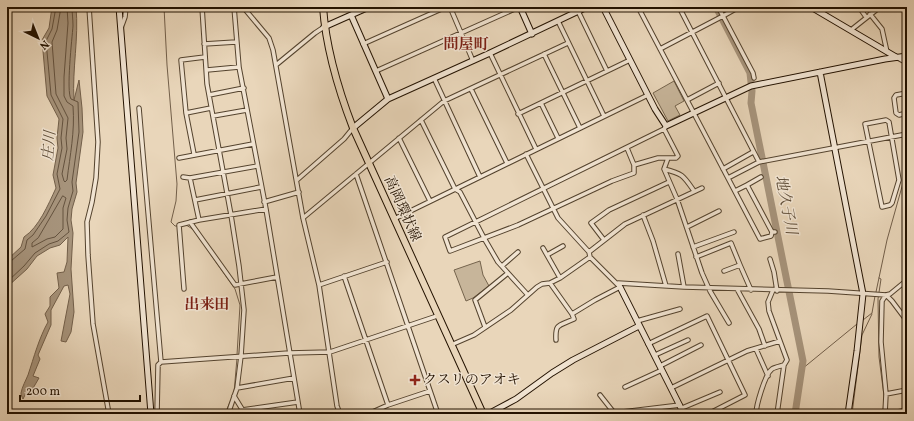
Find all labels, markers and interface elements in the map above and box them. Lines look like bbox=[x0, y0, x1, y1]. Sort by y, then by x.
north arrow bbox=[18, 18, 58, 58]
district label: 問屋町 bbox=[443, 35, 489, 56]
text: N bbox=[36, 36, 52, 52]
water label: 庄川 bbox=[38, 128, 62, 162]
street label: 高岡環状線 bbox=[379, 173, 425, 245]
water label: 地久子川 bbox=[769, 174, 801, 238]
district label: 出来田 bbox=[184, 295, 230, 316]
place label: クスリのアオキ bbox=[423, 371, 521, 390]
marker: クスリのアオキ bbox=[410, 375, 420, 385]
scale bar bbox=[20, 377, 140, 403]
text: 200 m bbox=[26, 384, 60, 400]

